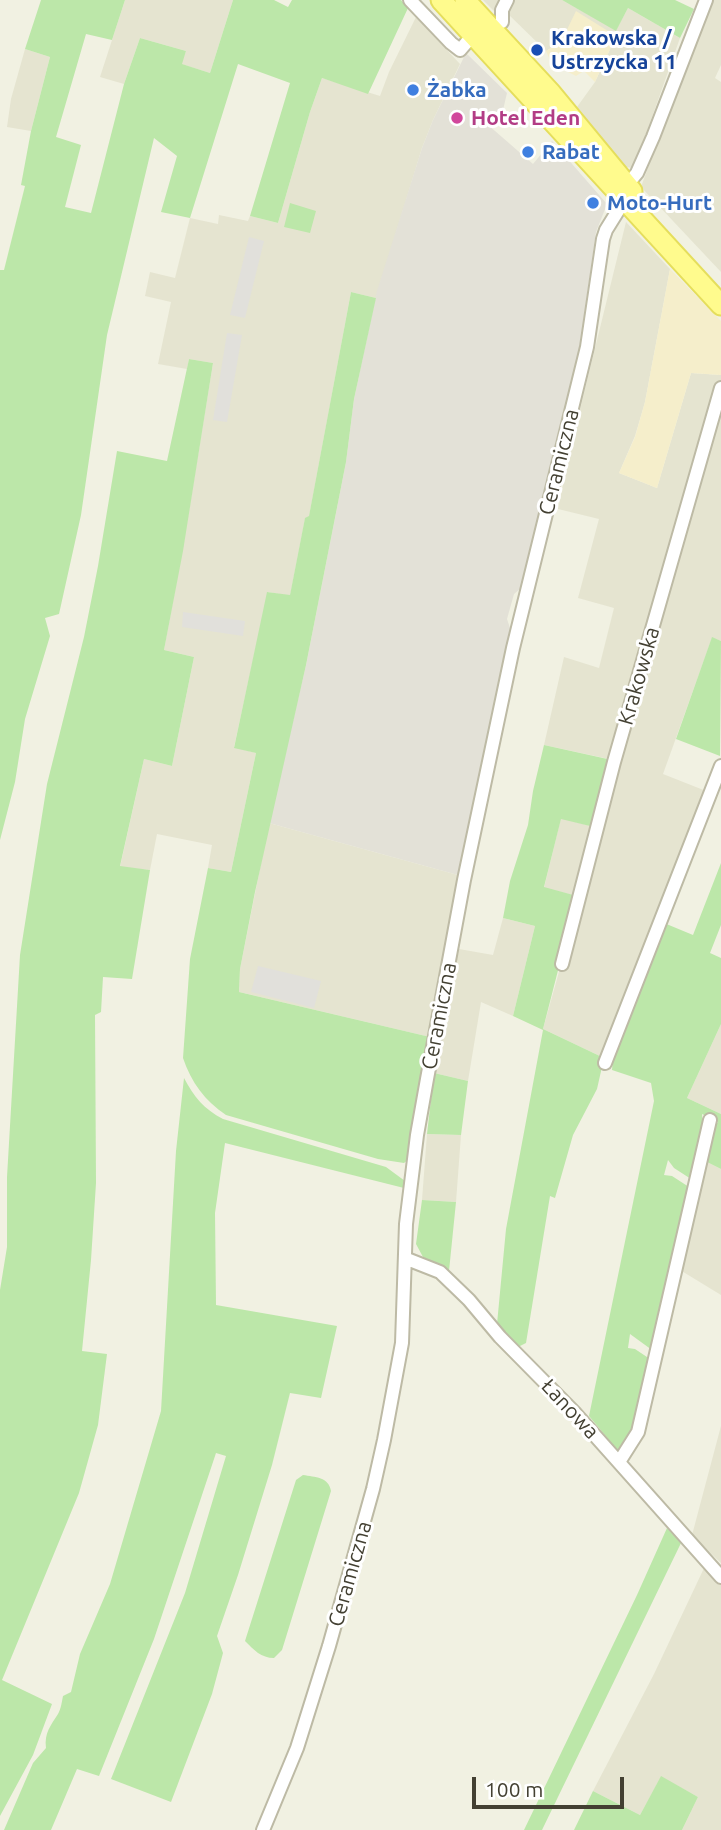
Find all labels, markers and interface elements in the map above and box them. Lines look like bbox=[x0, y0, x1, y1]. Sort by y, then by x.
place label: Krakowska / Ustrzycka 11 bbox=[551, 25, 677, 75]
marker: Krakowska / Ustrzycka 11 bbox=[529, 42, 545, 58]
place label: Żabka bbox=[427, 77, 487, 103]
marker: Żabka bbox=[405, 82, 421, 98]
place label: Hotel Eden bbox=[471, 105, 580, 131]
marker: Hotel Eden bbox=[449, 110, 465, 126]
place label: Rabat bbox=[542, 139, 600, 165]
marker: Rabat bbox=[520, 144, 536, 160]
place label: Moto-Hurt bbox=[607, 190, 712, 216]
marker: Moto-Hurt bbox=[585, 195, 601, 211]
street label: Ceramiczna bbox=[534, 406, 584, 518]
street label: Krakowska bbox=[613, 624, 665, 728]
street label: Ceramiczna bbox=[416, 960, 462, 1072]
street label: Łanowa bbox=[536, 1374, 604, 1444]
street label: Ceramiczna bbox=[323, 1518, 377, 1630]
scale bar bbox=[476, 1764, 628, 1808]
text: 100 m bbox=[485, 1777, 543, 1801]

